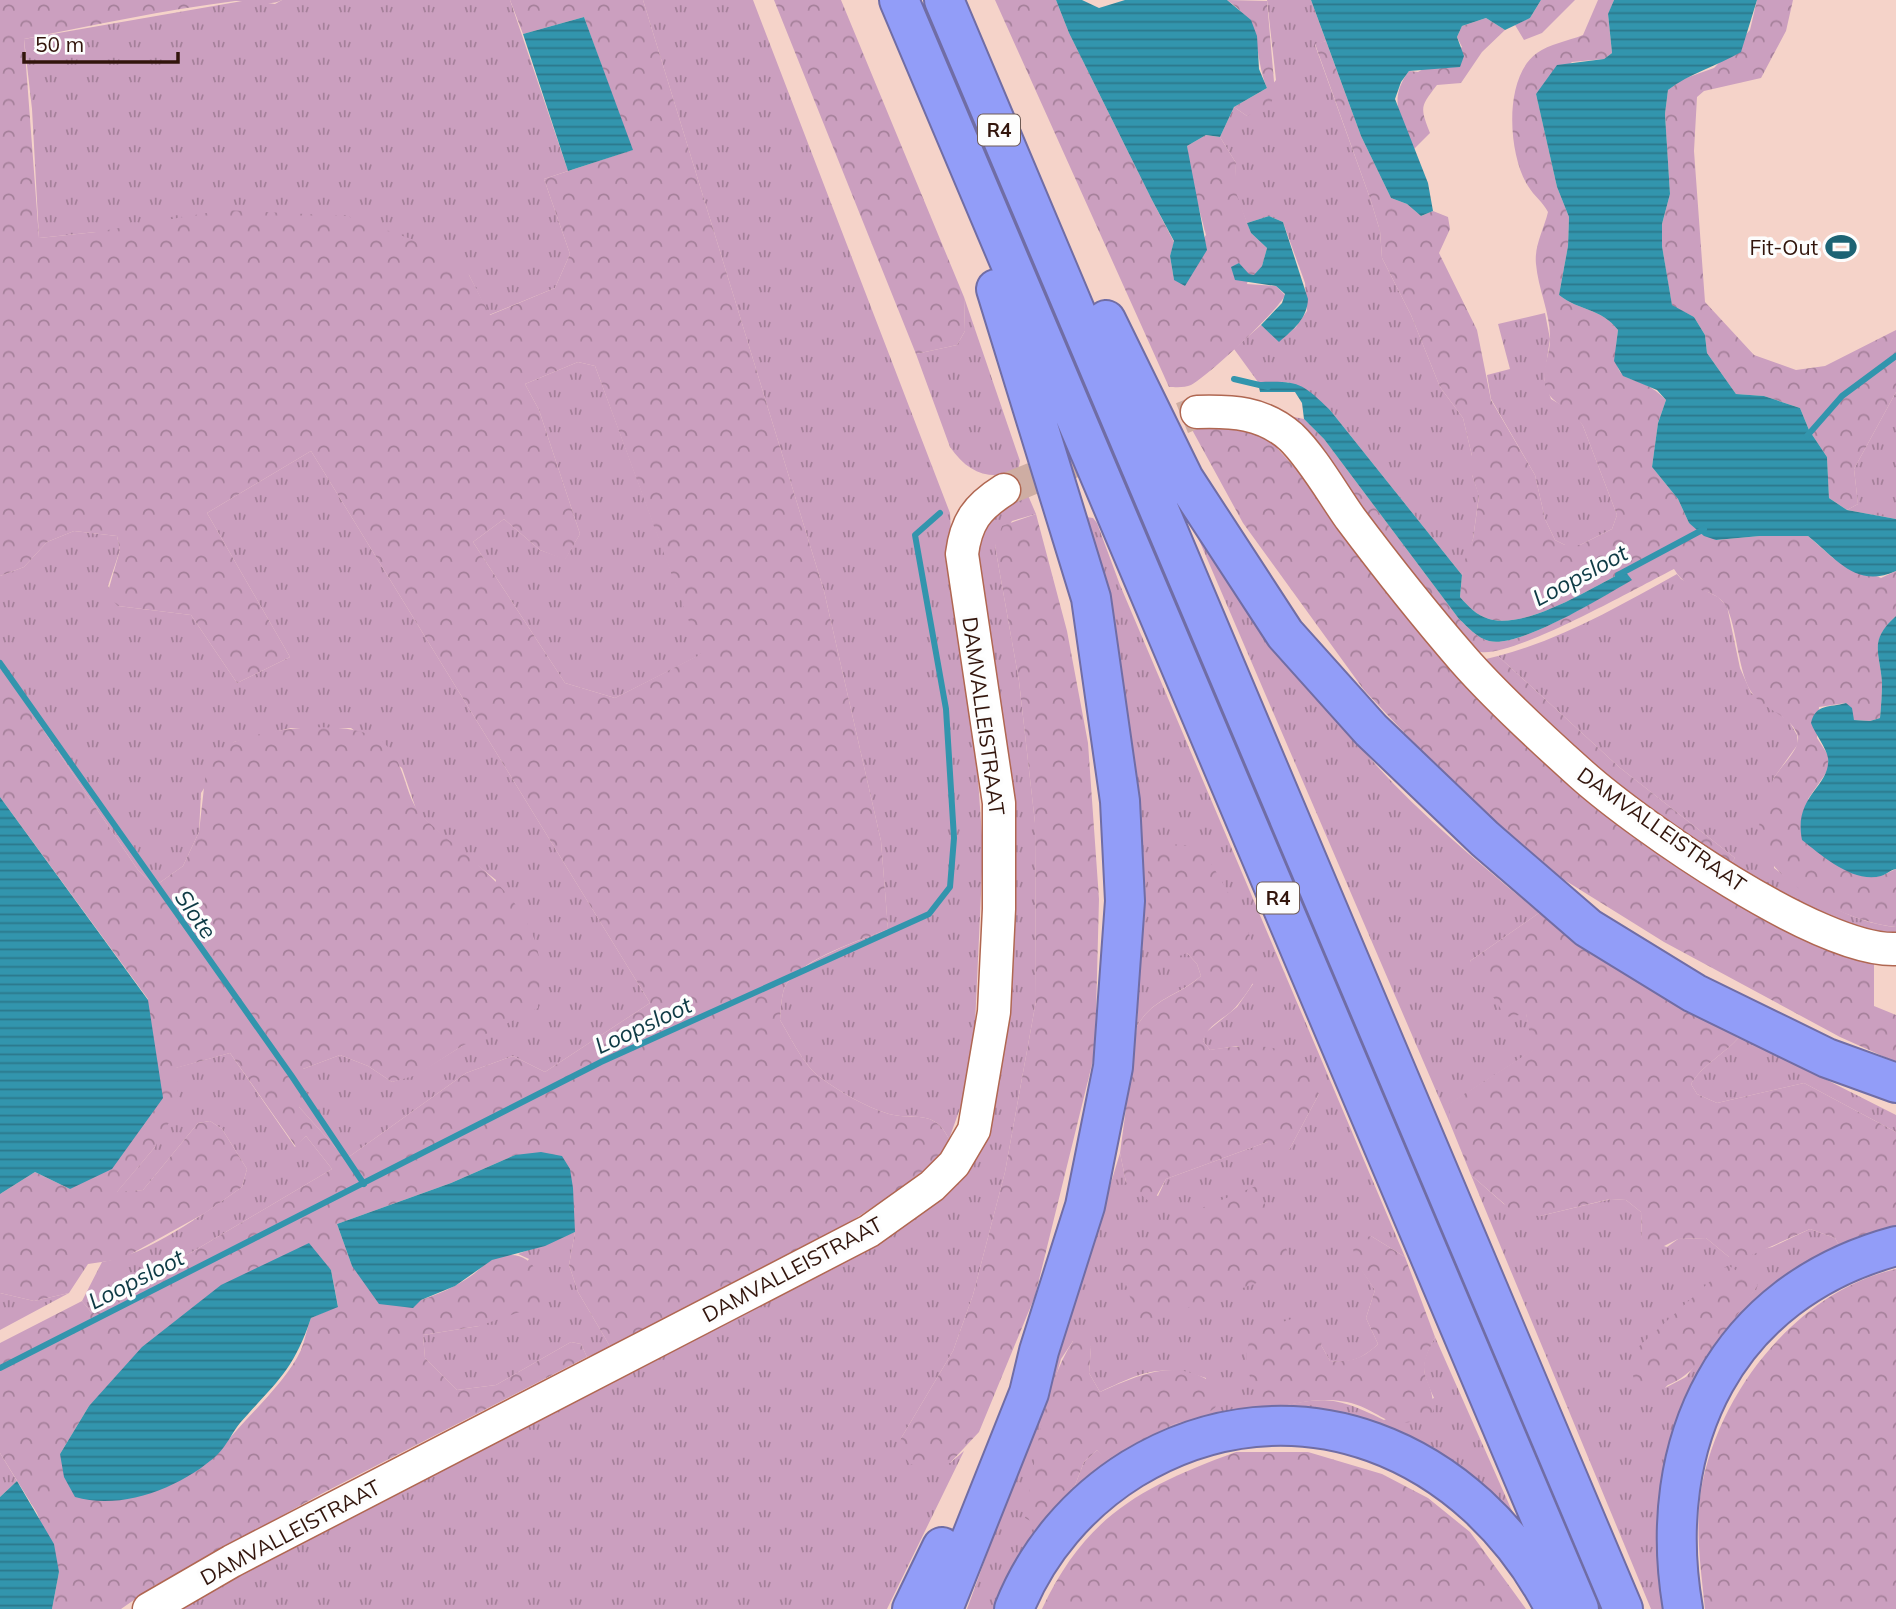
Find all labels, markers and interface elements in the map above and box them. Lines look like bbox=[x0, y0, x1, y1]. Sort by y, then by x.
scale bar bbox=[24, 21, 178, 65]
text: 50 m bbox=[35, 31, 84, 57]
road number: R4 bbox=[978, 114, 1020, 146]
sports icon: Fit-Out bbox=[1824, 230, 1858, 264]
place label: Fit-Out bbox=[1749, 234, 1818, 260]
water label: Loopsloot bbox=[1527, 537, 1633, 612]
street label: DAMVALLEISTRAAT bbox=[957, 615, 1011, 817]
street label: DAMVALLEISTRAAT bbox=[1573, 761, 1752, 897]
road number: R4 bbox=[1257, 882, 1299, 914]
water label: Slote bbox=[169, 884, 223, 944]
water label: Loopsloot bbox=[590, 990, 697, 1060]
street label: DAMVALLEISTRAAT bbox=[698, 1210, 887, 1327]
water label: Loopsloot bbox=[83, 1242, 190, 1315]
street label: DAMVALLEISTRAAT bbox=[196, 1473, 385, 1590]

